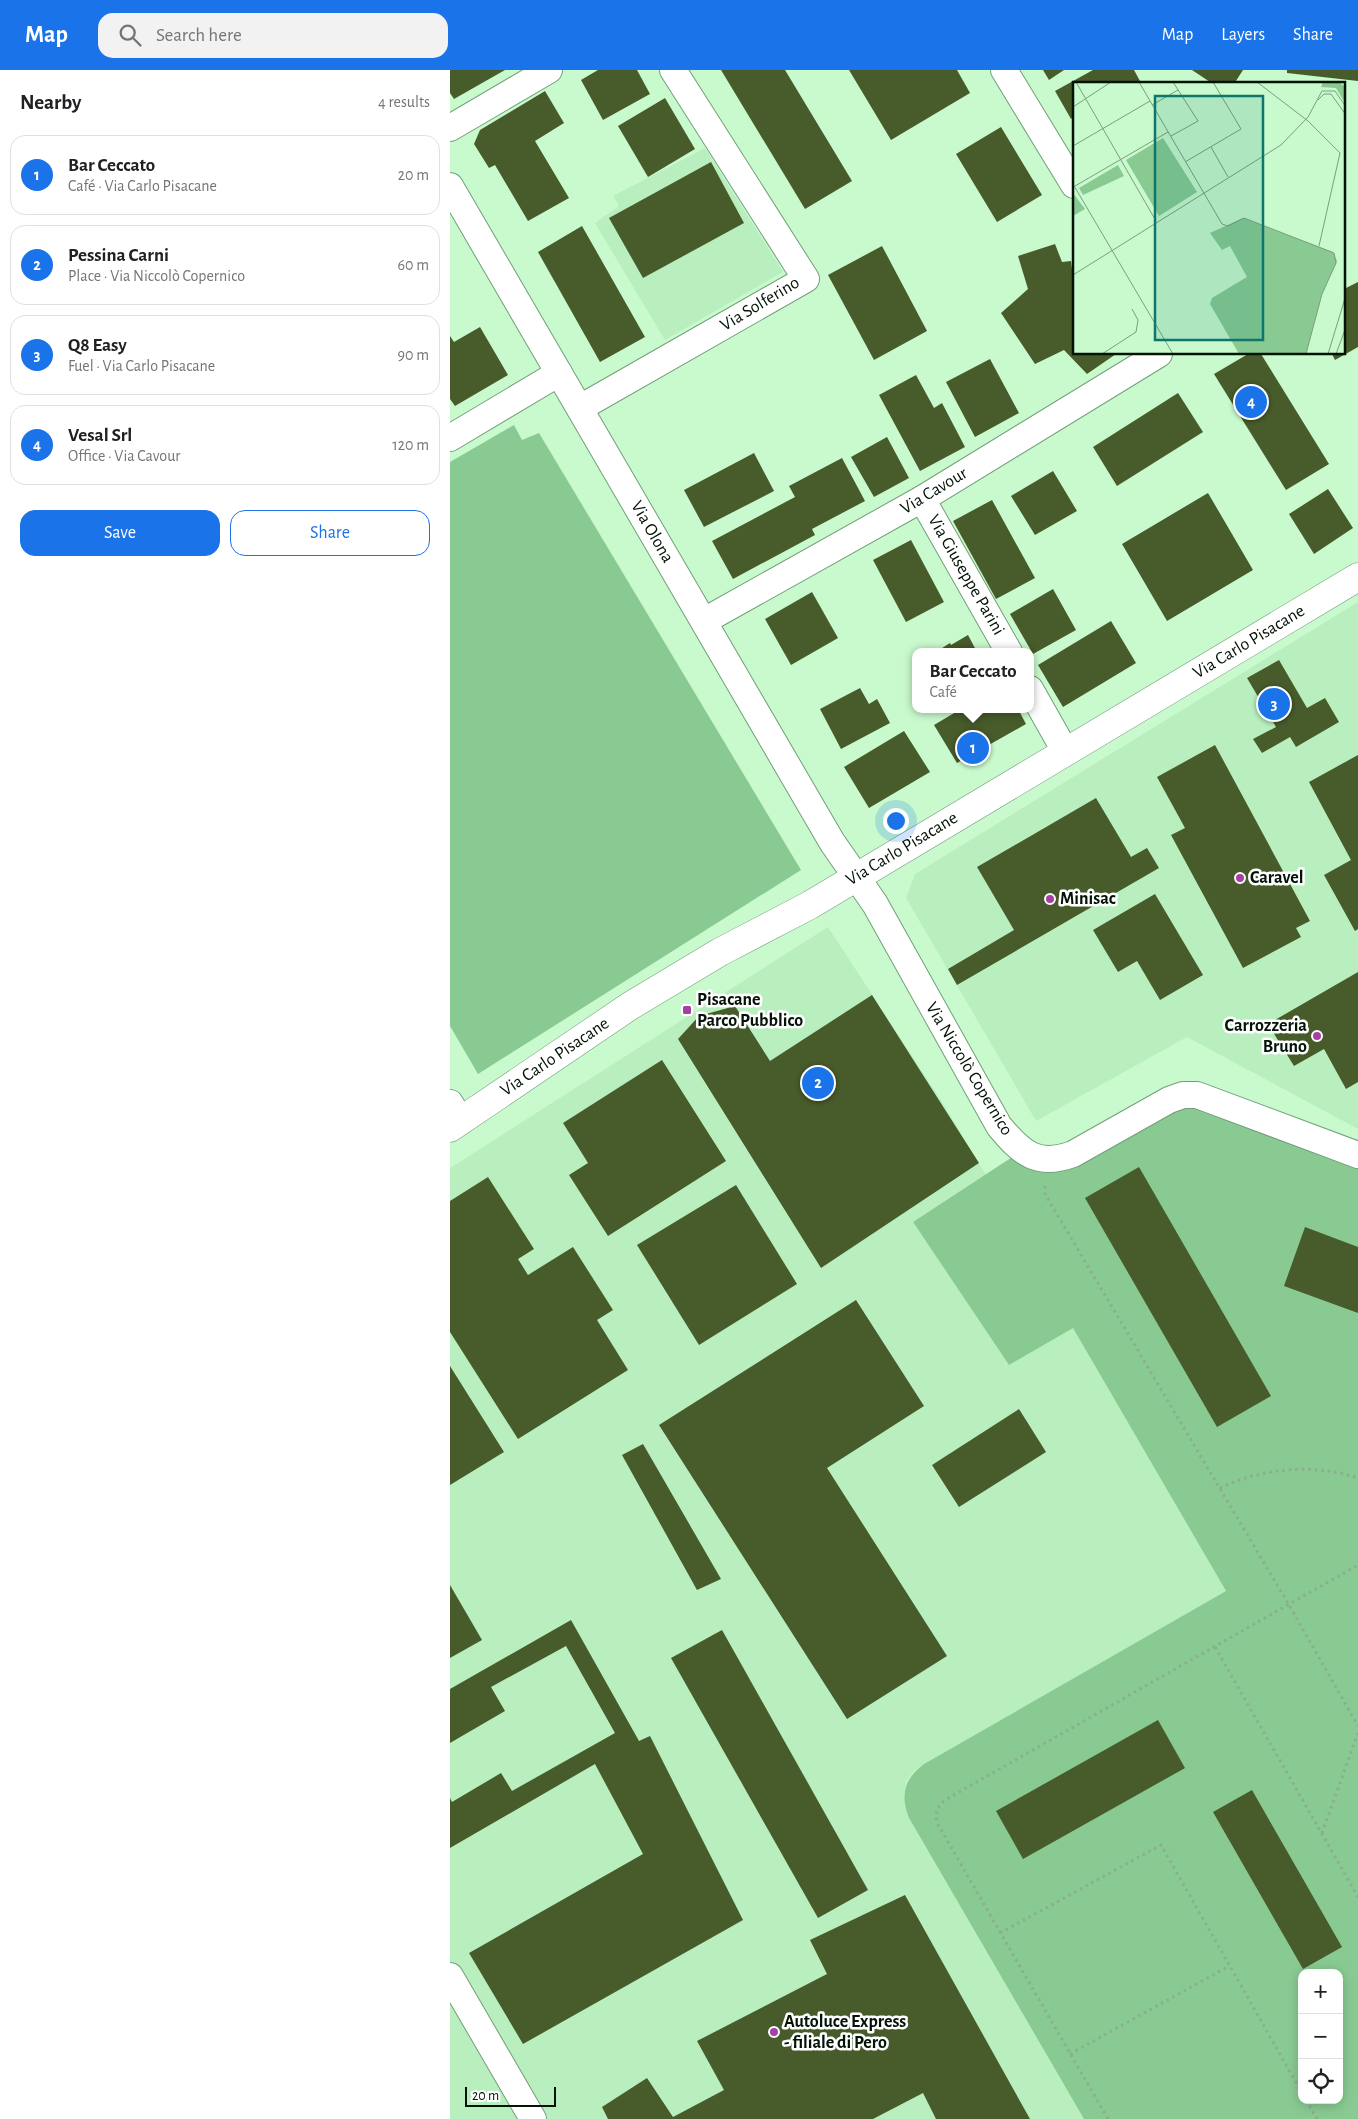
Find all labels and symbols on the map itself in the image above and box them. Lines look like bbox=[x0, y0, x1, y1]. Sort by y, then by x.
inset map bbox=[1073, 82, 1346, 355]
street label: Via Solferino bbox=[717, 273, 803, 335]
pin: 4 bbox=[1235, 383, 1267, 421]
street label: Via Cavour bbox=[898, 464, 971, 518]
street label: Via Olona bbox=[627, 498, 677, 566]
street label: Via Giuseppe Parini bbox=[924, 512, 1008, 638]
street label: Via Carlo Pisacane bbox=[1190, 602, 1308, 682]
pin: 3 bbox=[1258, 685, 1290, 723]
pin: 1 bbox=[957, 729, 989, 767]
your location bbox=[883, 808, 909, 834]
street label: Via Carlo Pisacane bbox=[843, 809, 961, 889]
place label: Caravel bbox=[1250, 869, 1303, 887]
marker: Caravel bbox=[1234, 872, 1246, 884]
place label: Minisac bbox=[1060, 890, 1116, 908]
marker: Minisac bbox=[1044, 893, 1056, 905]
place label: Pisacane Parco Pubblico bbox=[697, 991, 803, 1030]
street label: Via Niccolò Copernico bbox=[922, 999, 1016, 1139]
marker: Pisacane Parco Pubblico bbox=[681, 1004, 693, 1016]
street label: Via Carlo Pisacane bbox=[498, 1014, 612, 1100]
place label: Carrozzeria Bruno bbox=[1225, 1017, 1307, 1056]
marker: Carrozzeria Bruno bbox=[1311, 1030, 1323, 1042]
pin: 2 bbox=[802, 1064, 834, 1102]
place label: Autoluce Express - filiale di Pero bbox=[784, 2013, 906, 2052]
marker: Autoluce Express - filiale di Pero bbox=[768, 2026, 780, 2038]
scale bar bbox=[465, 2084, 556, 2107]

